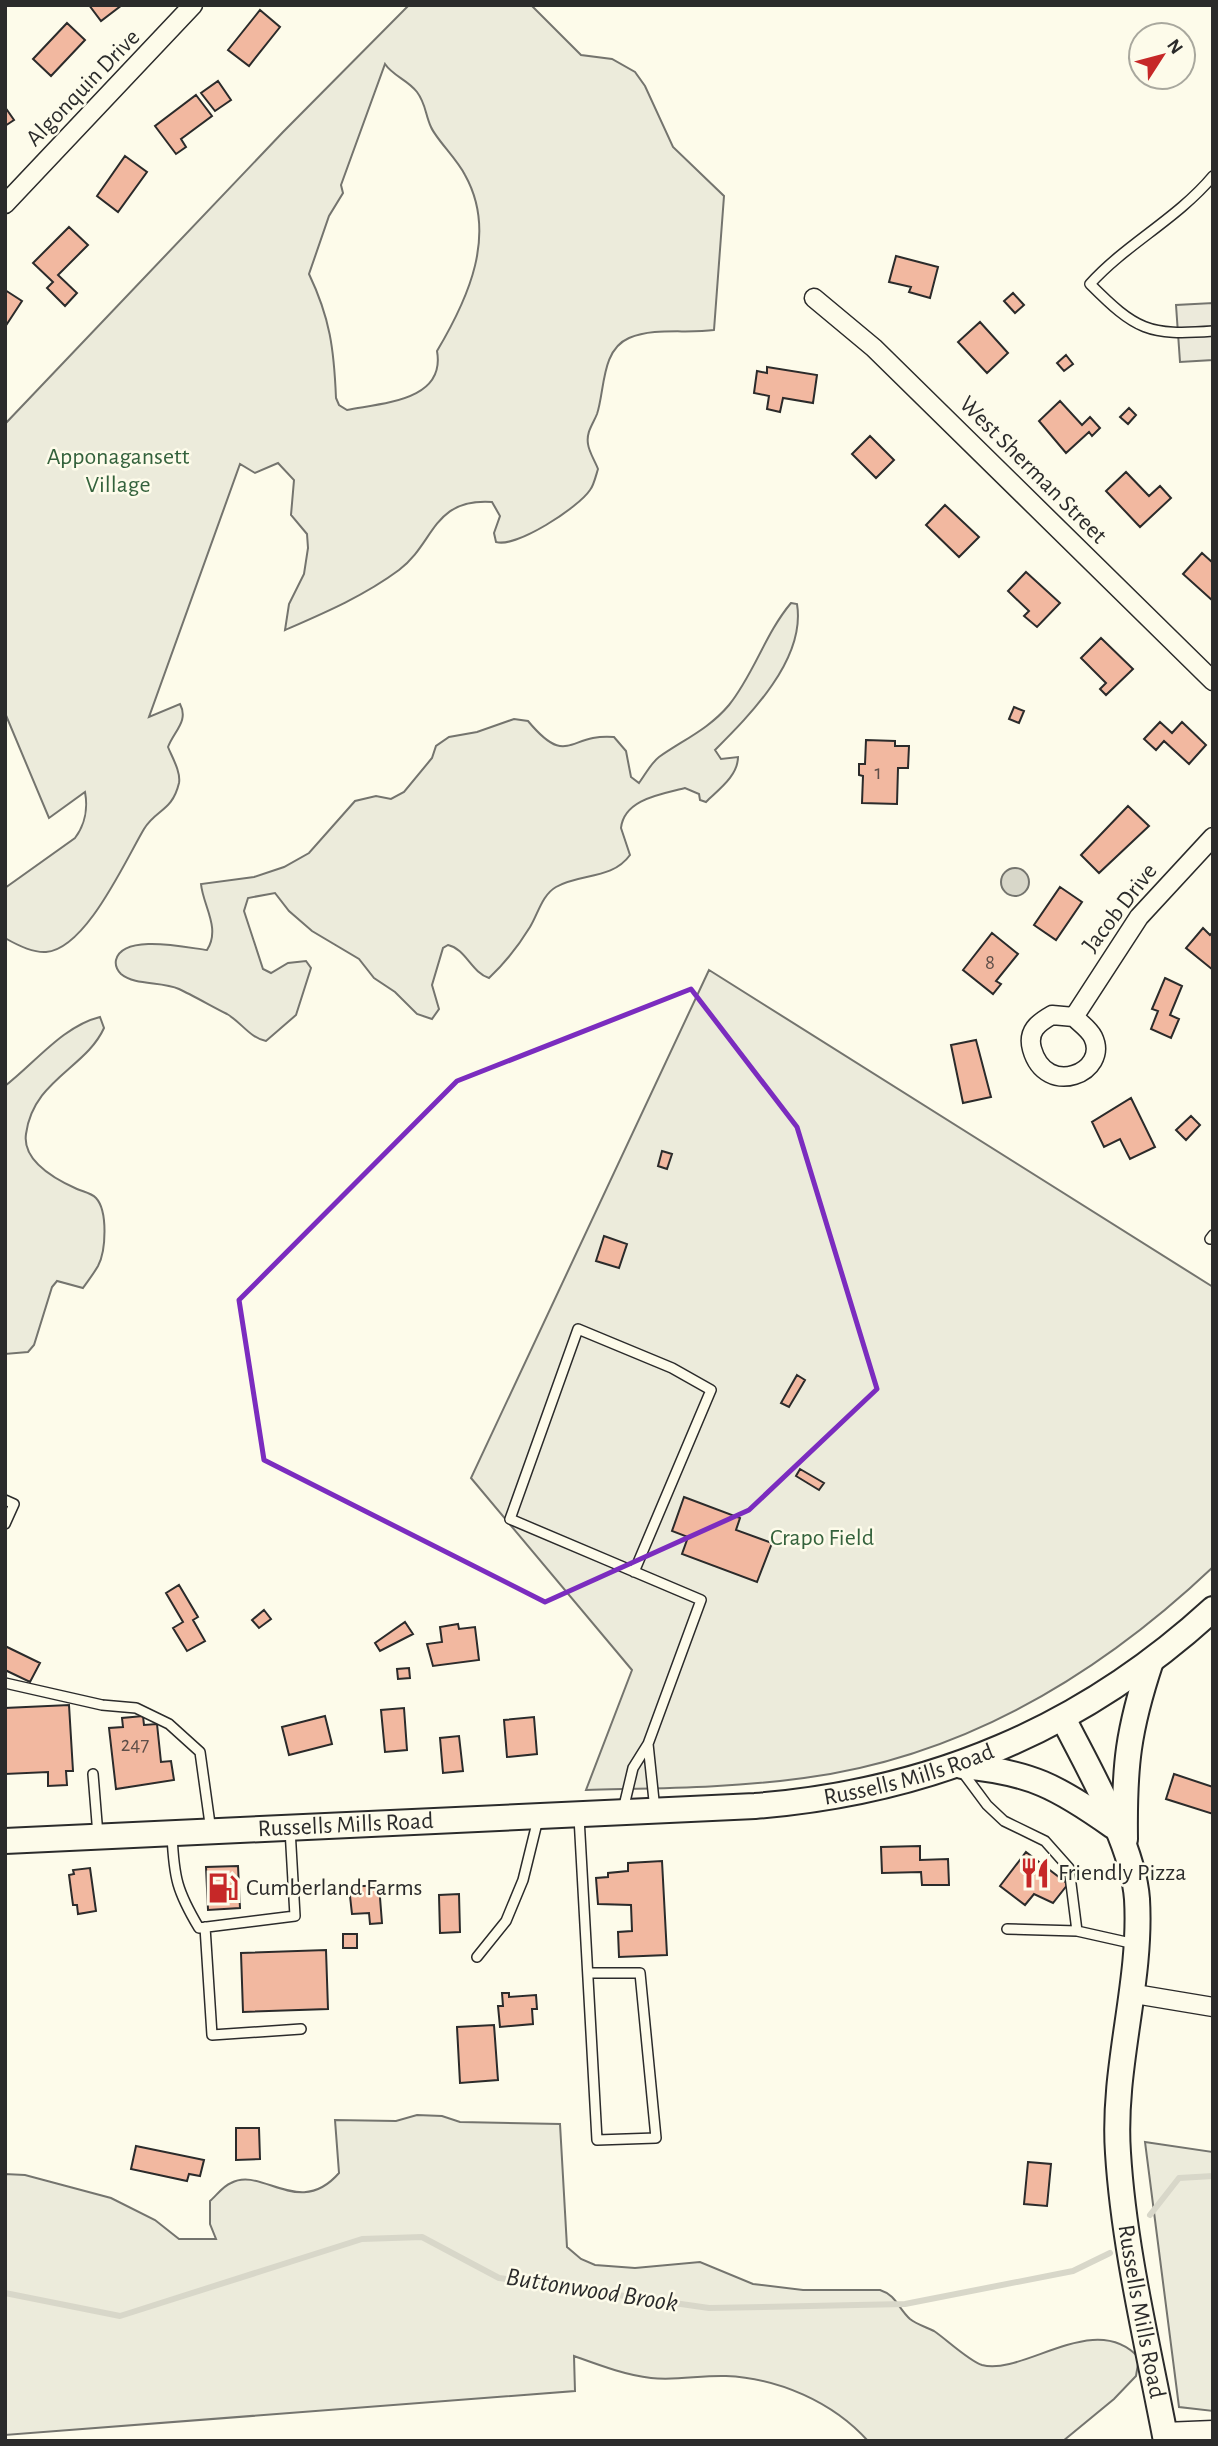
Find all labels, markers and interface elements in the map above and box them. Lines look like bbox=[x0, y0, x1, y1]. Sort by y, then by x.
north arrow bbox=[1127, 21, 1197, 91]
street label: Algonquin Drive bbox=[22, 25, 144, 151]
text: N bbox=[1163, 36, 1186, 58]
street label: West Sherman Street bbox=[955, 392, 1111, 548]
park label: Apponagansett Village bbox=[47, 445, 190, 497]
house number: 1 bbox=[874, 762, 882, 783]
street label: Jacob Drive bbox=[1078, 859, 1162, 957]
house number: 8 bbox=[985, 952, 995, 973]
park label: Crapo Field bbox=[770, 1526, 874, 1550]
house number: 247 bbox=[121, 1734, 149, 1755]
street label: Russells Mills Road bbox=[822, 1740, 997, 1810]
street label: Russells Mills Road bbox=[257, 1809, 434, 1841]
restaurant icon: Friendly Pizza bbox=[1018, 1856, 1052, 1890]
place label: Friendly Pizza bbox=[1058, 1861, 1186, 1885]
fuel station icon: Cumberland Farms bbox=[206, 1871, 240, 1905]
place label: Cumberland Farms bbox=[246, 1876, 423, 1900]
street label: Russells Mills Road bbox=[1114, 2223, 1169, 2400]
water label: Buttonwood Brook bbox=[504, 2264, 680, 2316]

